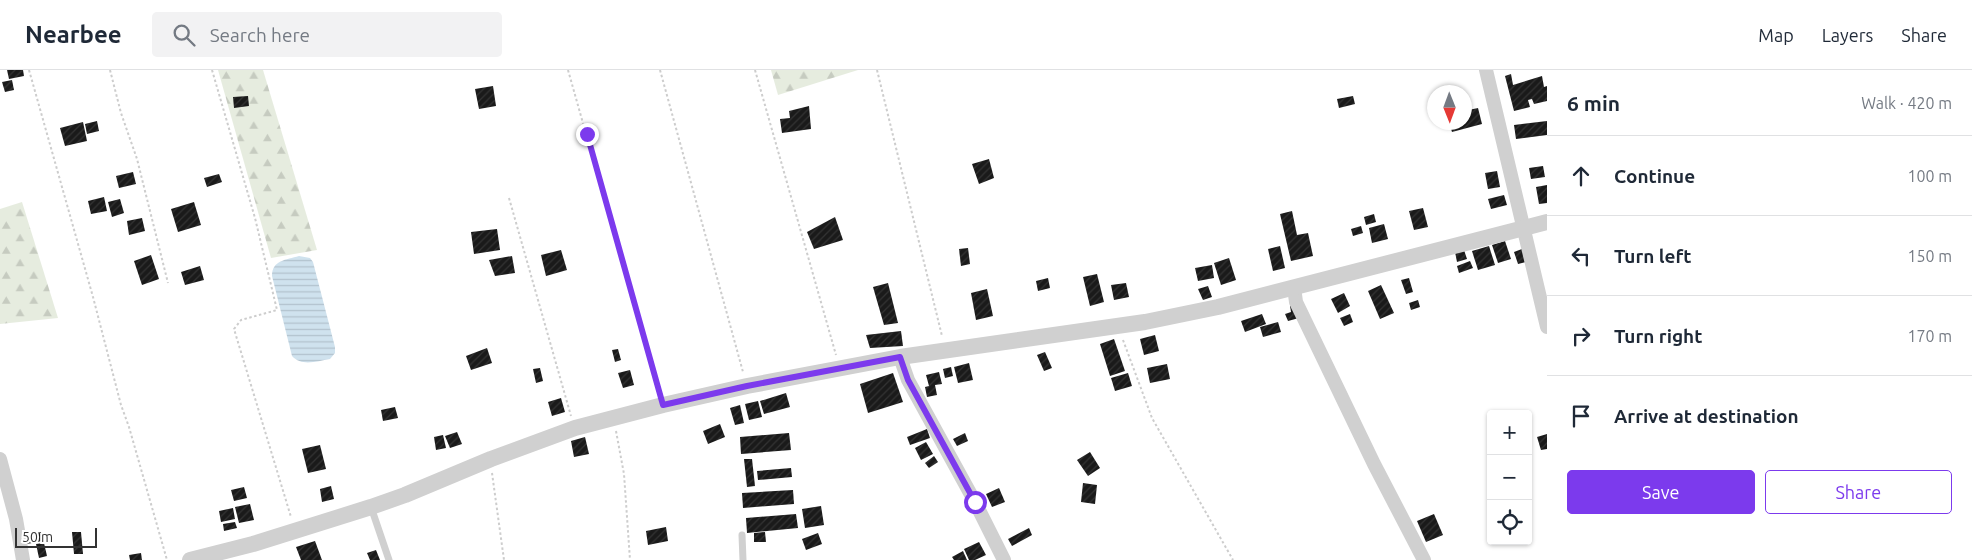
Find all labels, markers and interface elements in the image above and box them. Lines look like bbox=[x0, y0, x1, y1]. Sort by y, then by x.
search box bbox=[152, 12, 502, 57]
text: Nearbee bbox=[25, 21, 122, 48]
icon: search bbox=[170, 21, 198, 49]
text: Search here bbox=[210, 24, 310, 46]
text: Map bbox=[1758, 25, 1794, 45]
text: Layers bbox=[1822, 25, 1873, 45]
text: Share bbox=[1901, 25, 1947, 45]
north arrow bbox=[1427, 85, 1472, 130]
text: 6 min bbox=[1567, 91, 1620, 115]
text: Walk · 420 m bbox=[1861, 94, 1952, 112]
route end bbox=[576, 123, 599, 146]
icon: ahead bbox=[1567, 162, 1595, 190]
text: Continue bbox=[1614, 165, 1695, 187]
text: 100 m bbox=[1907, 167, 1952, 185]
icon: left bbox=[1567, 242, 1595, 270]
text: Turn left bbox=[1614, 245, 1692, 267]
text: 150 m bbox=[1907, 247, 1952, 265]
icon: right bbox=[1567, 322, 1595, 350]
text: Turn right bbox=[1614, 325, 1702, 347]
text: 170 m bbox=[1907, 327, 1952, 345]
icon: arrive bbox=[1567, 402, 1595, 430]
text: Arrive at destination bbox=[1614, 405, 1799, 427]
map controls bbox=[1487, 410, 1532, 545]
button: + bbox=[1487, 410, 1532, 455]
button: − bbox=[1487, 455, 1532, 500]
button: Save bbox=[1567, 470, 1755, 514]
button: Share bbox=[1765, 470, 1952, 514]
route start bbox=[964, 491, 987, 514]
button: locate bbox=[1487, 500, 1532, 545]
scale bar bbox=[15, 525, 98, 548]
text: 50 m bbox=[22, 529, 53, 545]

